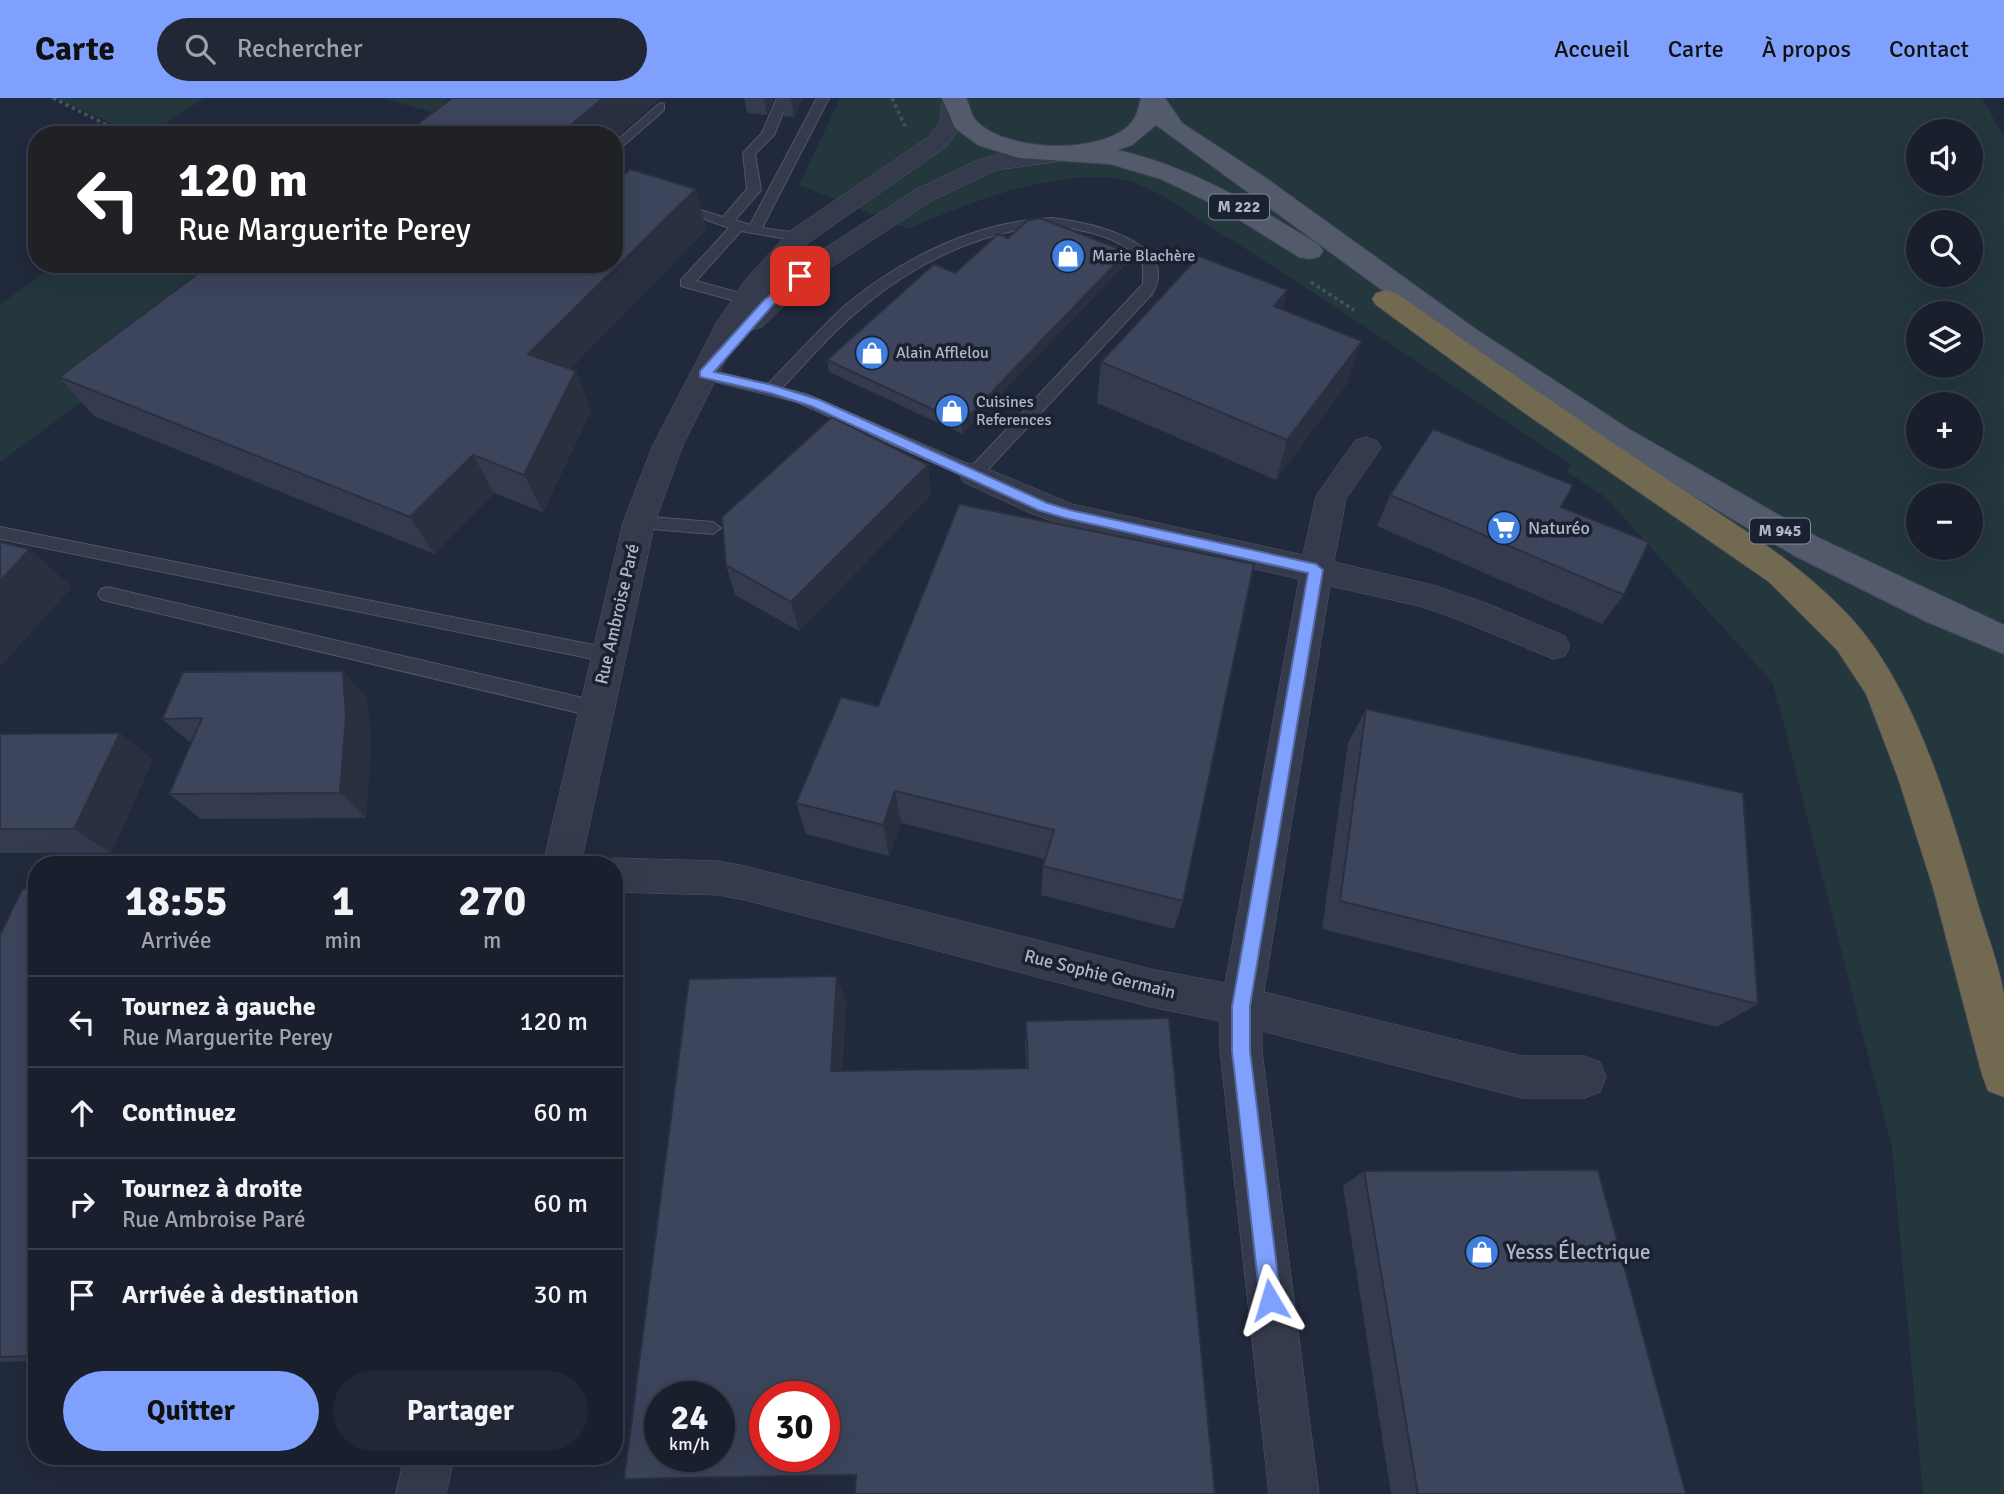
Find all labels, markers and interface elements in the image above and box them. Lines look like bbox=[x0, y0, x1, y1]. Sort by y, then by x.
search box bbox=[157, 18, 647, 81]
text: Carte bbox=[35, 29, 115, 70]
icon: search bbox=[181, 30, 219, 68]
text: Rechercher bbox=[237, 33, 363, 65]
text: Accueil bbox=[1554, 34, 1630, 64]
text: Carte bbox=[1668, 34, 1724, 64]
text: À propos bbox=[1762, 34, 1851, 64]
text: Contact bbox=[1889, 34, 1969, 64]
map controls bbox=[1906, 119, 1983, 560]
button: sound bbox=[1906, 119, 1983, 196]
text: 120 m bbox=[178, 150, 308, 210]
icon: left bbox=[63, 154, 154, 245]
road number: M 222 bbox=[1209, 194, 1269, 220]
text: Rue Marguerite Perey bbox=[178, 210, 471, 249]
button: search bbox=[1906, 210, 1983, 287]
shop icon: Marie Blachère bbox=[1049, 237, 1087, 275]
pin bbox=[770, 246, 830, 306]
place label: Marie Blachère bbox=[1092, 246, 1195, 266]
icon: arrive bbox=[781, 257, 819, 295]
button: layers bbox=[1906, 301, 1983, 378]
shop icon: Alain Afflelou bbox=[853, 334, 891, 372]
place label: Alain Afflelou bbox=[896, 343, 989, 363]
shop icon: Cuisines References bbox=[933, 392, 971, 430]
place label: Cuisines References bbox=[976, 392, 1051, 430]
button: + bbox=[1906, 392, 1983, 469]
button: − bbox=[1906, 483, 1983, 560]
supermarket icon: Naturéo bbox=[1485, 509, 1523, 547]
place label: Naturéo bbox=[1528, 517, 1590, 539]
road number: M 945 bbox=[1750, 518, 1810, 544]
street label: Rue Ambroise Paré bbox=[590, 542, 644, 686]
text: 18:55 bbox=[125, 876, 228, 927]
text: 1 bbox=[332, 876, 354, 927]
text: 270 bbox=[458, 876, 526, 927]
text: Arrivée bbox=[141, 926, 212, 955]
text: min bbox=[324, 926, 362, 955]
text: m bbox=[483, 926, 501, 955]
street label: Rue Sophie Germain bbox=[1022, 945, 1178, 1003]
text: Tournez à gauche bbox=[122, 991, 316, 1023]
icon: left bbox=[63, 1003, 101, 1041]
text: 120 m bbox=[519, 1006, 588, 1038]
text: Rue Marguerite Perey bbox=[122, 1023, 332, 1052]
icon: ahead bbox=[63, 1094, 101, 1132]
text: Continuez bbox=[122, 1097, 236, 1129]
text: 60 m bbox=[533, 1097, 588, 1129]
text: Tournez à droite bbox=[122, 1173, 302, 1205]
icon: right bbox=[63, 1185, 101, 1223]
text: 60 m bbox=[533, 1188, 588, 1220]
text: Rue Ambroise Paré bbox=[122, 1205, 306, 1234]
shop icon: Yesss Électrique bbox=[1463, 1233, 1501, 1271]
place label: Yesss Électrique bbox=[1506, 1239, 1650, 1265]
position arrow bbox=[1233, 1263, 1307, 1337]
icon: arrive bbox=[63, 1276, 101, 1314]
text: Arrivée à destination bbox=[122, 1279, 359, 1311]
text: 30 m bbox=[533, 1279, 588, 1311]
button: Quitter bbox=[63, 1371, 319, 1451]
button: Partager bbox=[333, 1371, 588, 1451]
speed limit sign: 30 bbox=[749, 1381, 840, 1472]
text: 24 bbox=[671, 1396, 708, 1439]
text: km/h bbox=[669, 1433, 710, 1455]

